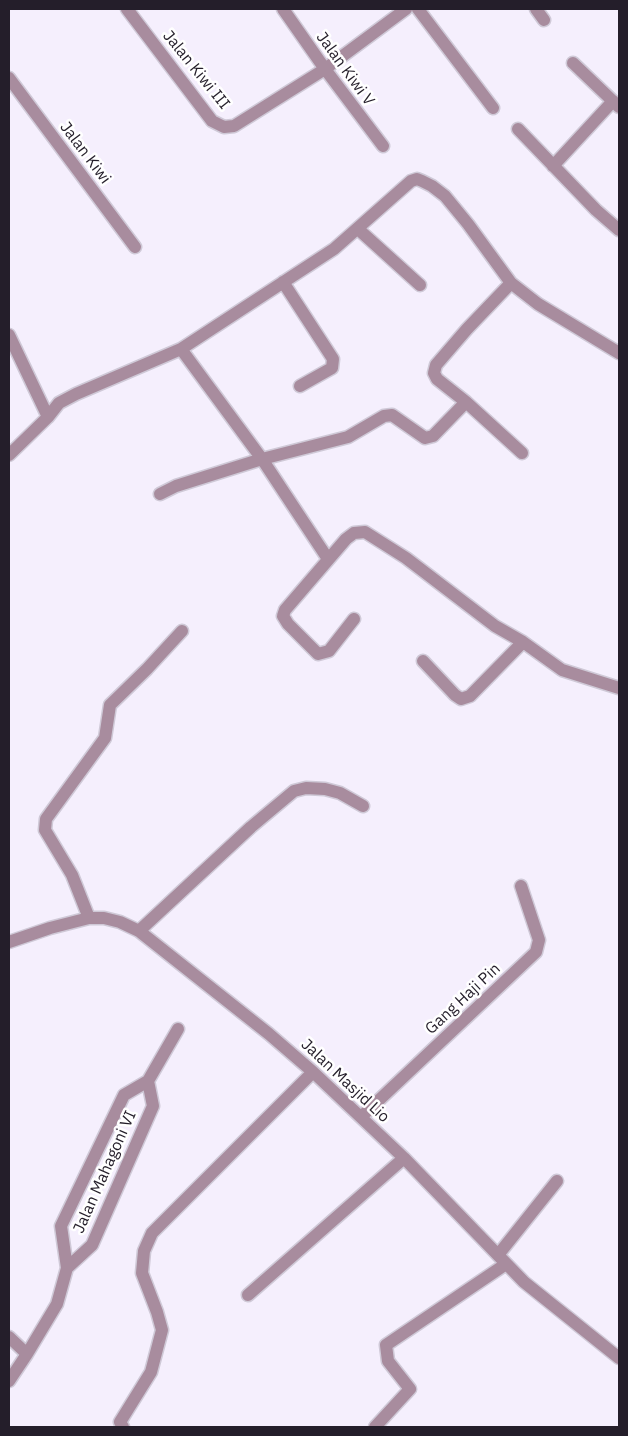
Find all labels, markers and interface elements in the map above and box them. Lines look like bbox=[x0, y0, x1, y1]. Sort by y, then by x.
street label: Jalan Kiwi III bbox=[158, 27, 234, 113]
street label: Jalan Kiwi V bbox=[312, 28, 378, 110]
street label: Jalan Kiwi bbox=[55, 118, 115, 188]
street label: Gang Haji Pin bbox=[422, 959, 504, 1039]
street label: Jalan Masjid Lio bbox=[297, 1035, 393, 1127]
street label: Jalan Mahagoni VI bbox=[69, 1108, 141, 1236]

